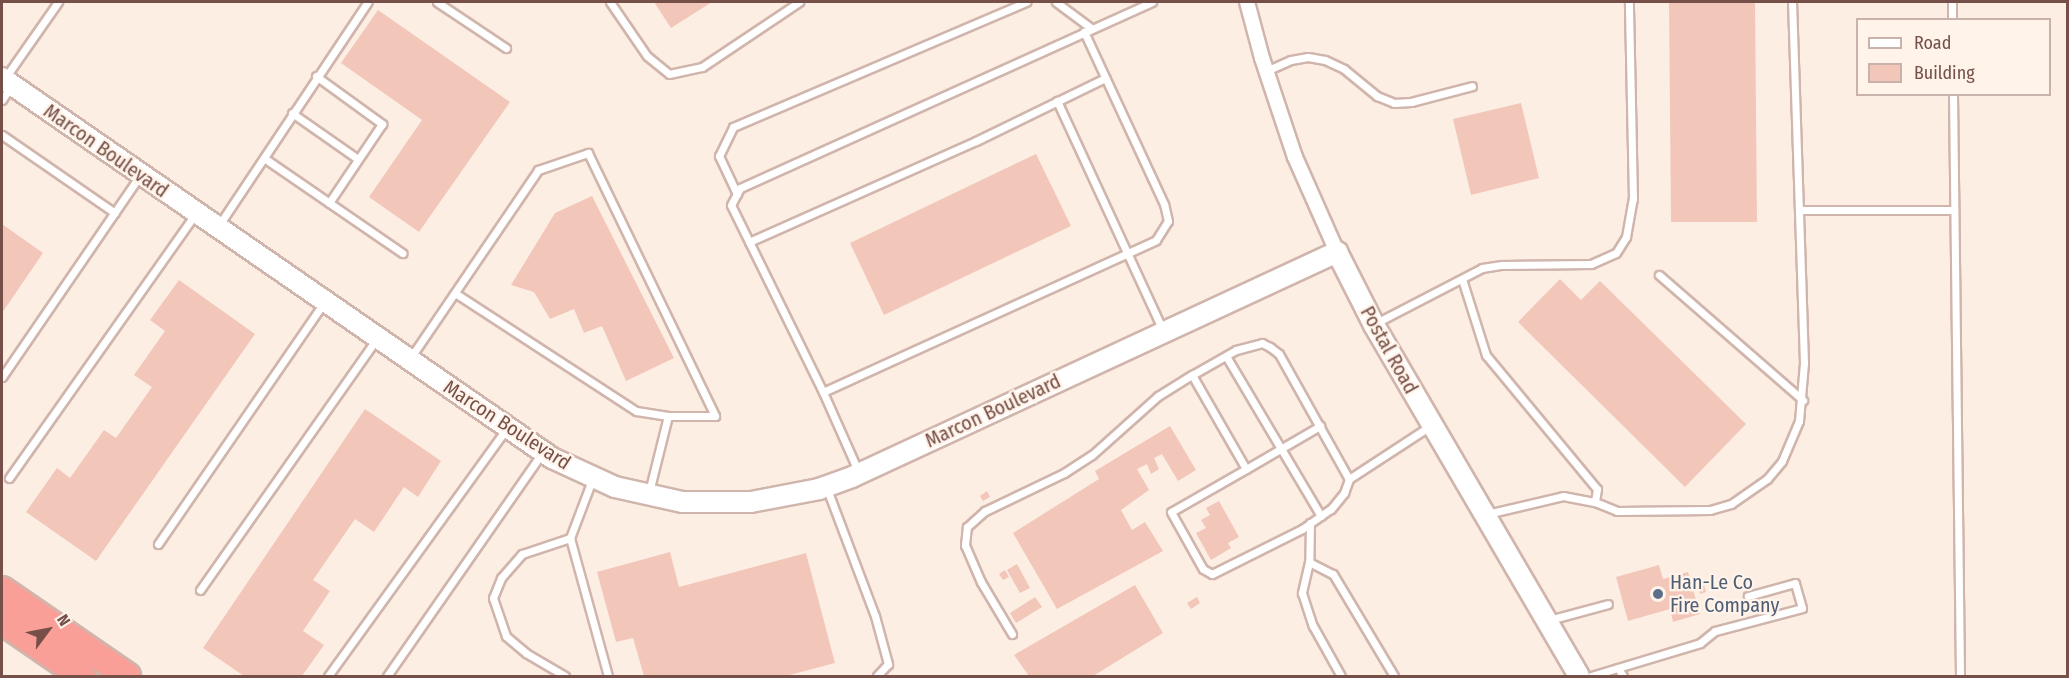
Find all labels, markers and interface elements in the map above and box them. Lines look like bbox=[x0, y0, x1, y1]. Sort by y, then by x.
legend bbox=[1856, 18, 2051, 96]
text: Road bbox=[1914, 32, 1951, 54]
text: Building bbox=[1914, 62, 1975, 84]
street label: Marcon Boulevard bbox=[39, 99, 173, 203]
street label: Postal Road bbox=[1355, 302, 1423, 398]
street label: Marcon Boulevard bbox=[921, 369, 1065, 453]
street label: Marcon Boulevard bbox=[439, 375, 575, 475]
place label: Han-Le Co Fire Company bbox=[1670, 570, 1779, 617]
marker: Han-Le Co Fire Company bbox=[1651, 587, 1665, 601]
north arrow bbox=[18, 600, 78, 660]
text: N bbox=[53, 611, 74, 629]

